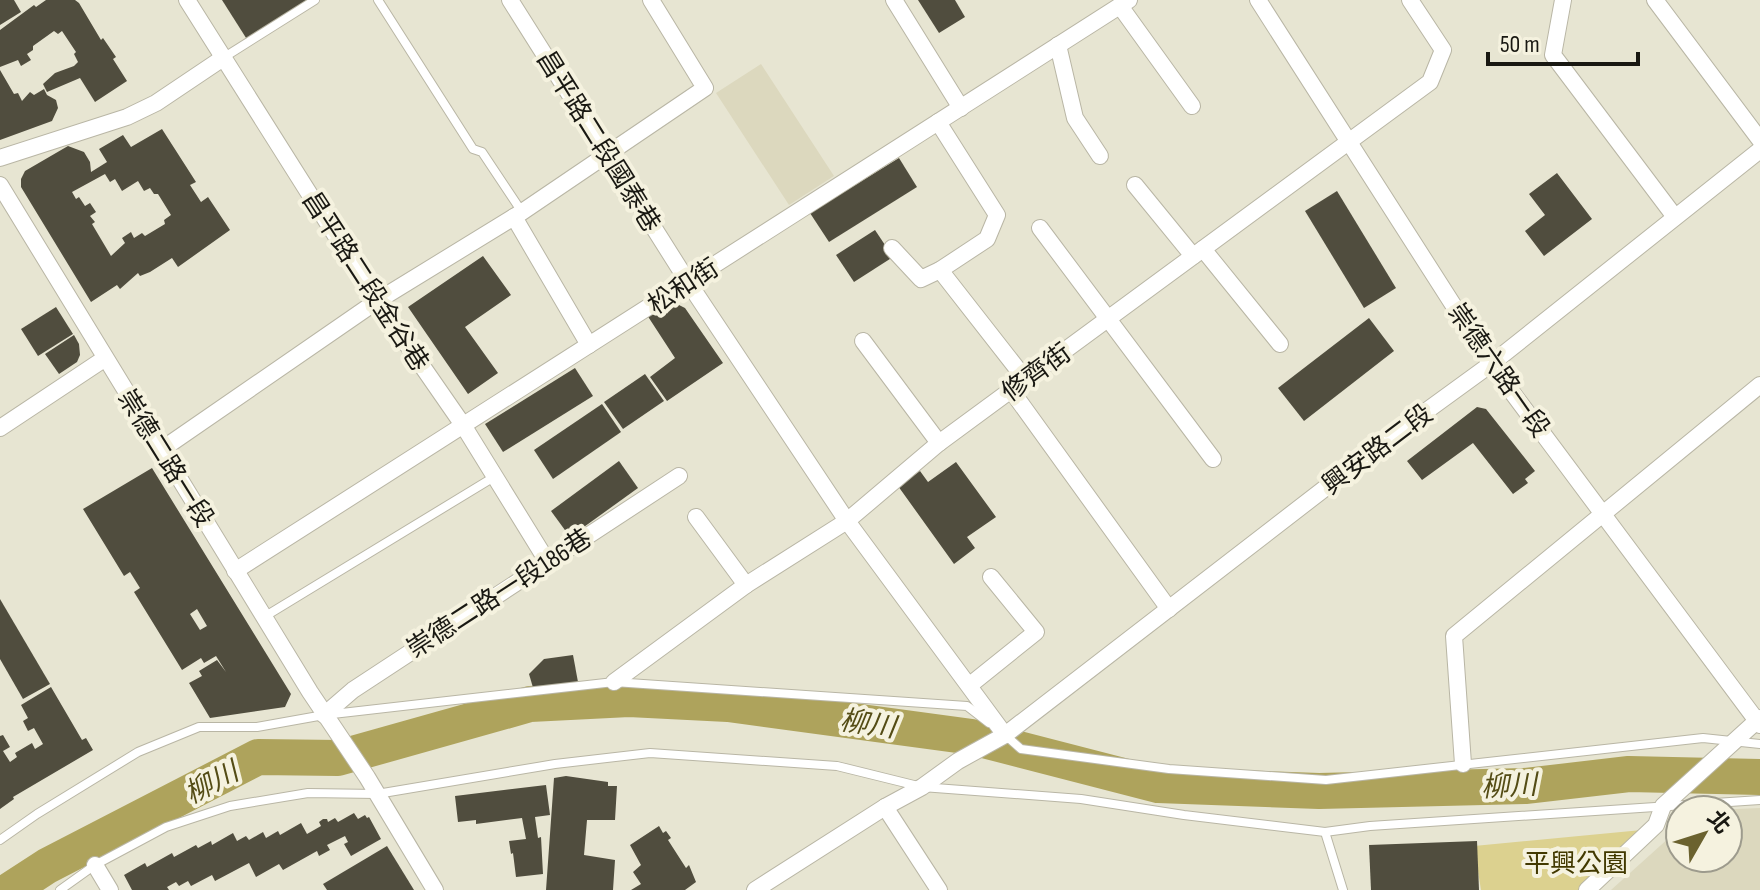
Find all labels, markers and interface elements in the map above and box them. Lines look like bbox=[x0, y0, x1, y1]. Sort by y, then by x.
scale bar bbox=[1488, 16, 1638, 66]
text: 50 m bbox=[1500, 30, 1540, 59]
street label: 昌平路二段國泰巷 bbox=[529, 45, 666, 238]
street label: 昌平路二段金谷巷 bbox=[295, 186, 434, 377]
street label: 松和街 bbox=[643, 253, 725, 322]
street label: 崇德六路一段 bbox=[1440, 298, 1555, 444]
street label: 修齊街 bbox=[996, 338, 1078, 409]
street label: 崇德二路一段 bbox=[110, 384, 219, 533]
street label: 興安路二段 bbox=[1317, 399, 1439, 502]
street label: 崇德二路一段186巷 bbox=[402, 523, 598, 666]
water label: 柳川 bbox=[838, 704, 901, 745]
water label: 柳川 bbox=[179, 754, 247, 811]
water label: 柳川 bbox=[1480, 768, 1541, 804]
north arrow bbox=[1664, 794, 1744, 874]
text: 北 bbox=[1701, 805, 1736, 839]
park label: 平興公園 bbox=[1524, 849, 1628, 880]

